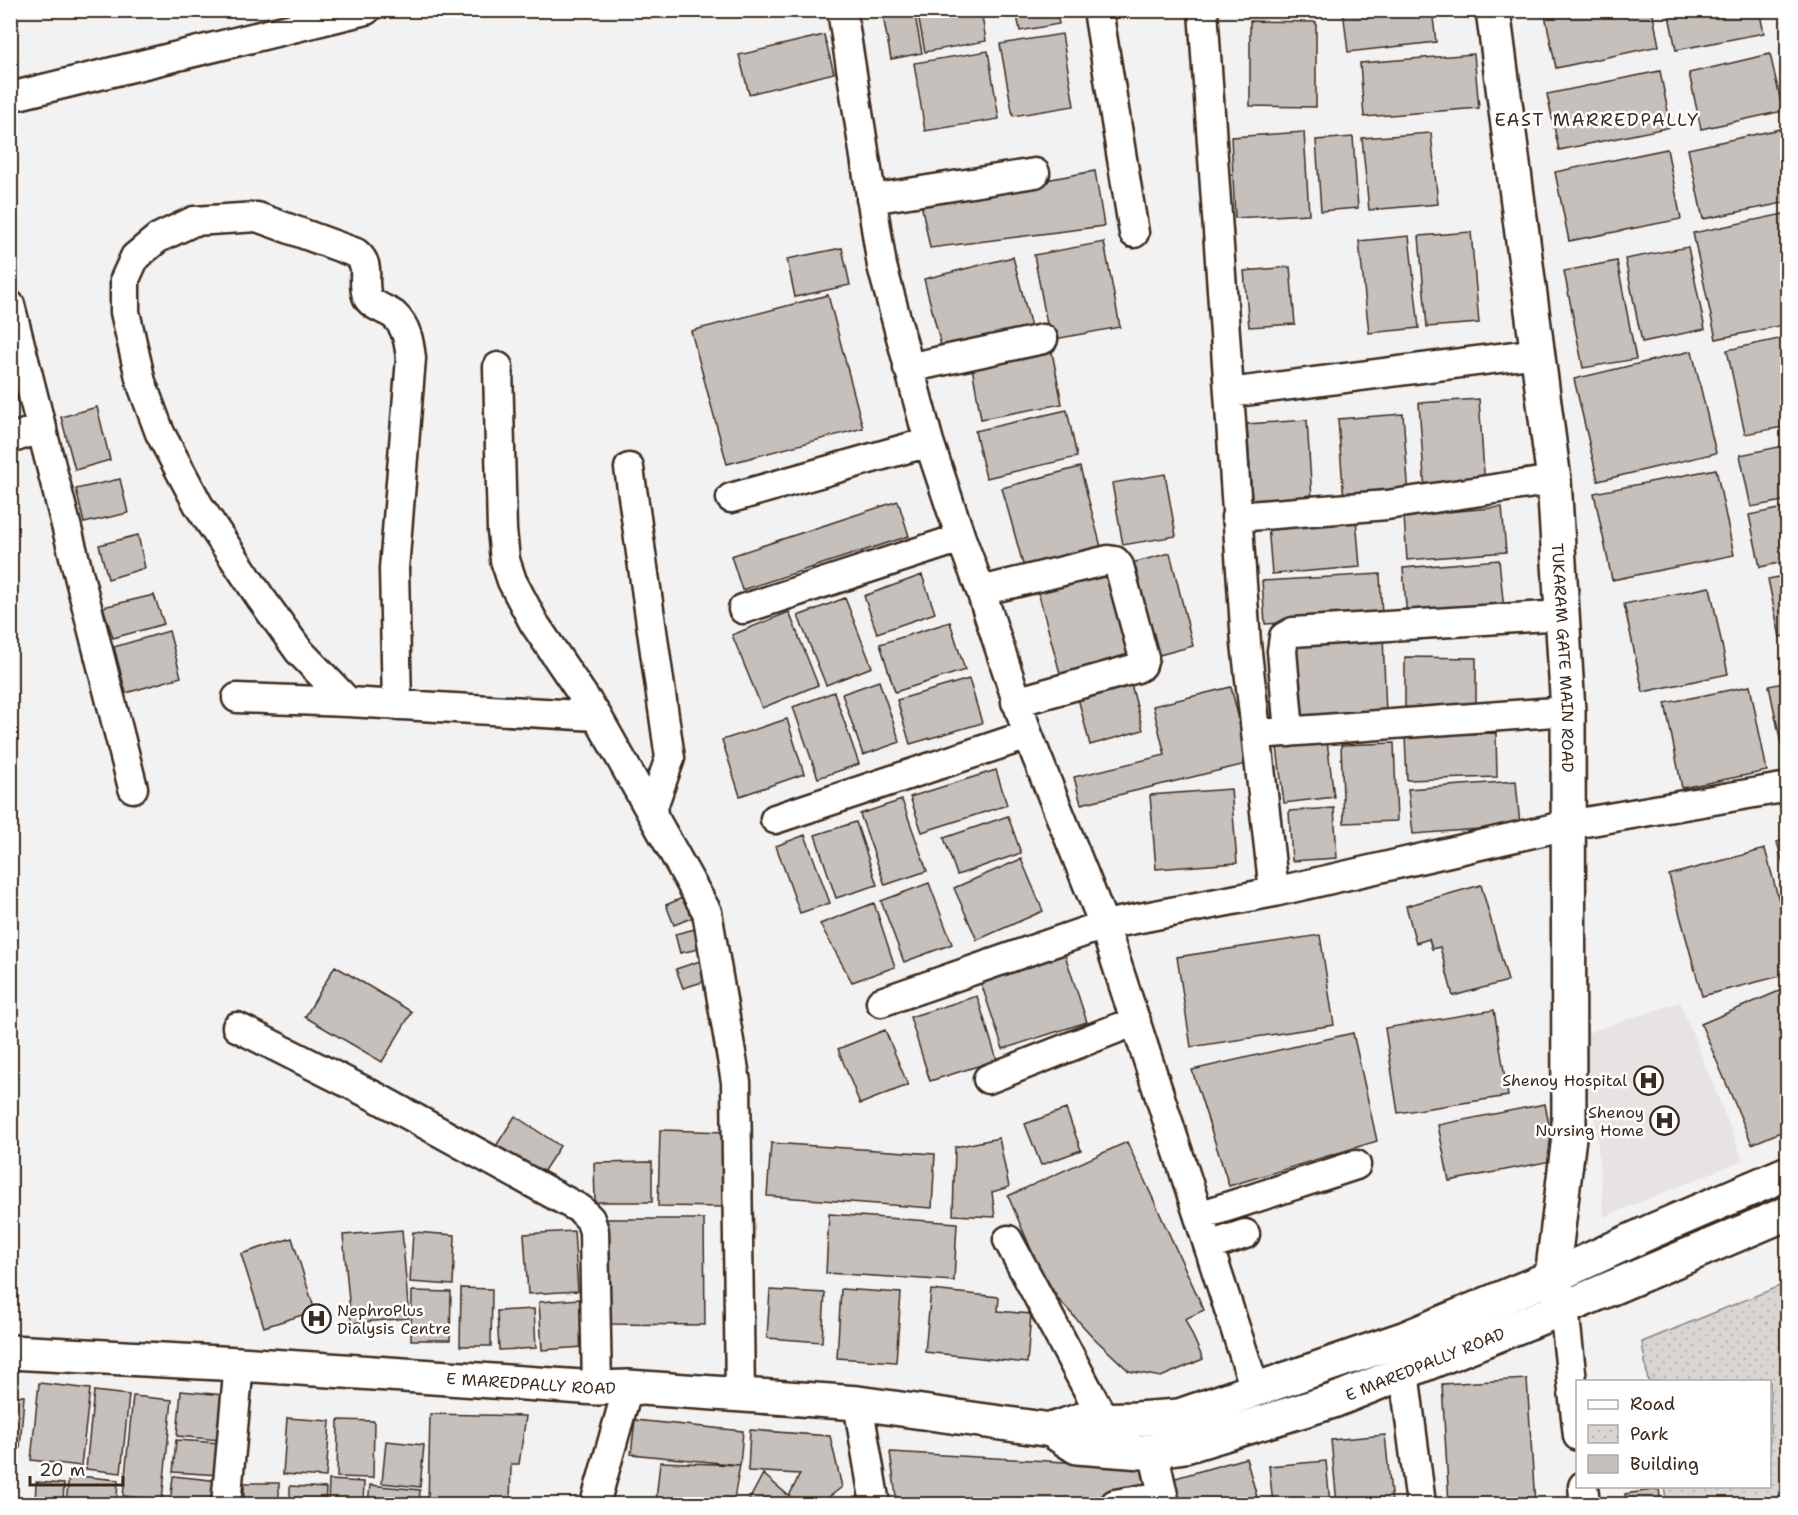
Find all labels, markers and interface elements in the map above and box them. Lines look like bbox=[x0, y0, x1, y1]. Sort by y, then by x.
district label: EAST MARREDPALLY bbox=[1494, 108, 1700, 132]
street label: TUKARAM GATE MAIN ROAD bbox=[1547, 542, 1579, 773]
hospital icon: Shenoy Hospital bbox=[1632, 1064, 1664, 1096]
place label: Shenoy Hospital bbox=[1502, 1070, 1627, 1091]
place label: Shenoy Nursing Home bbox=[1535, 1102, 1644, 1141]
hospital icon: Shenoy Nursing Home bbox=[1649, 1105, 1681, 1137]
place label: NephroPlus Dialysis Centre bbox=[337, 1300, 451, 1339]
hospital icon: NephroPlus Dialysis Centre bbox=[300, 1303, 332, 1335]
street label: E MAREDPALLY ROAD bbox=[1342, 1322, 1508, 1406]
street label: E MAREDPALLY ROAD bbox=[445, 1367, 616, 1399]
legend bbox=[1576, 1380, 1771, 1488]
text: Road bbox=[1630, 1392, 1675, 1416]
text: Park bbox=[1630, 1422, 1669, 1446]
scale bar bbox=[30, 1449, 123, 1487]
text: Building bbox=[1630, 1452, 1699, 1476]
text: 20 m bbox=[39, 1458, 85, 1482]

